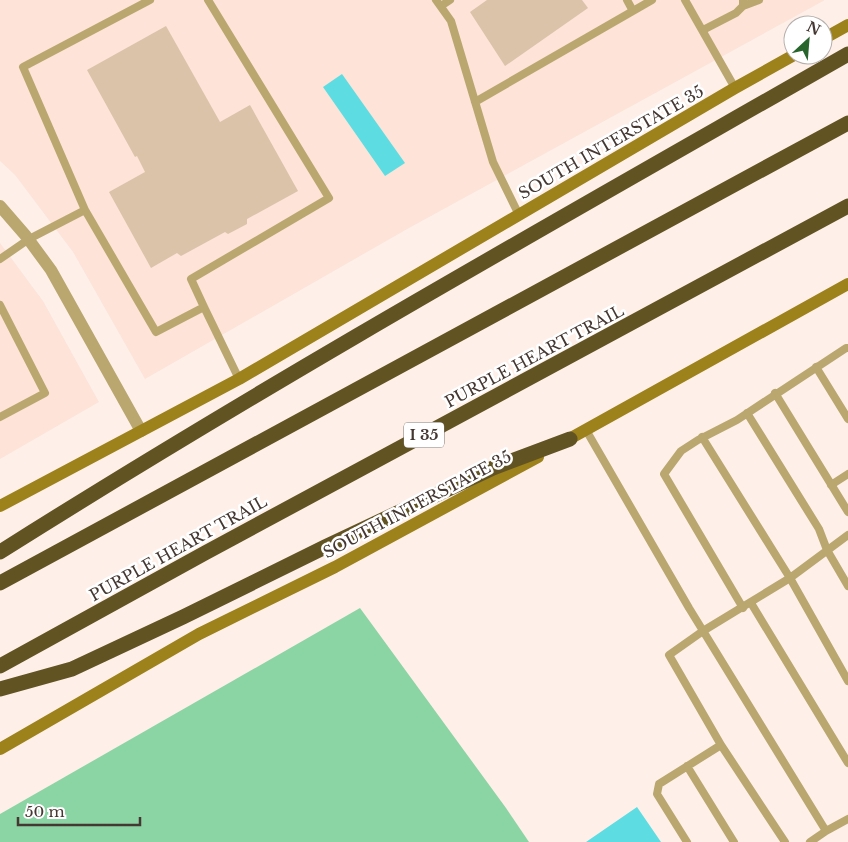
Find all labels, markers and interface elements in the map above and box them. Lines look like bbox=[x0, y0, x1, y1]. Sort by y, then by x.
north arrow bbox=[783, 15, 833, 65]
text: N bbox=[804, 17, 824, 39]
street label: SOUTH INTERSTATE 35 bbox=[515, 81, 707, 203]
street label: PURPLE HEART TRAIL bbox=[441, 300, 627, 412]
road number: I 35 bbox=[404, 422, 444, 448]
street label: SOUTH INTERSTATE 35 bbox=[319, 446, 515, 562]
street label: PURPLE HEART TRAIL bbox=[86, 491, 271, 605]
scale bar bbox=[18, 794, 140, 826]
text: 50 m bbox=[25, 802, 65, 821]

